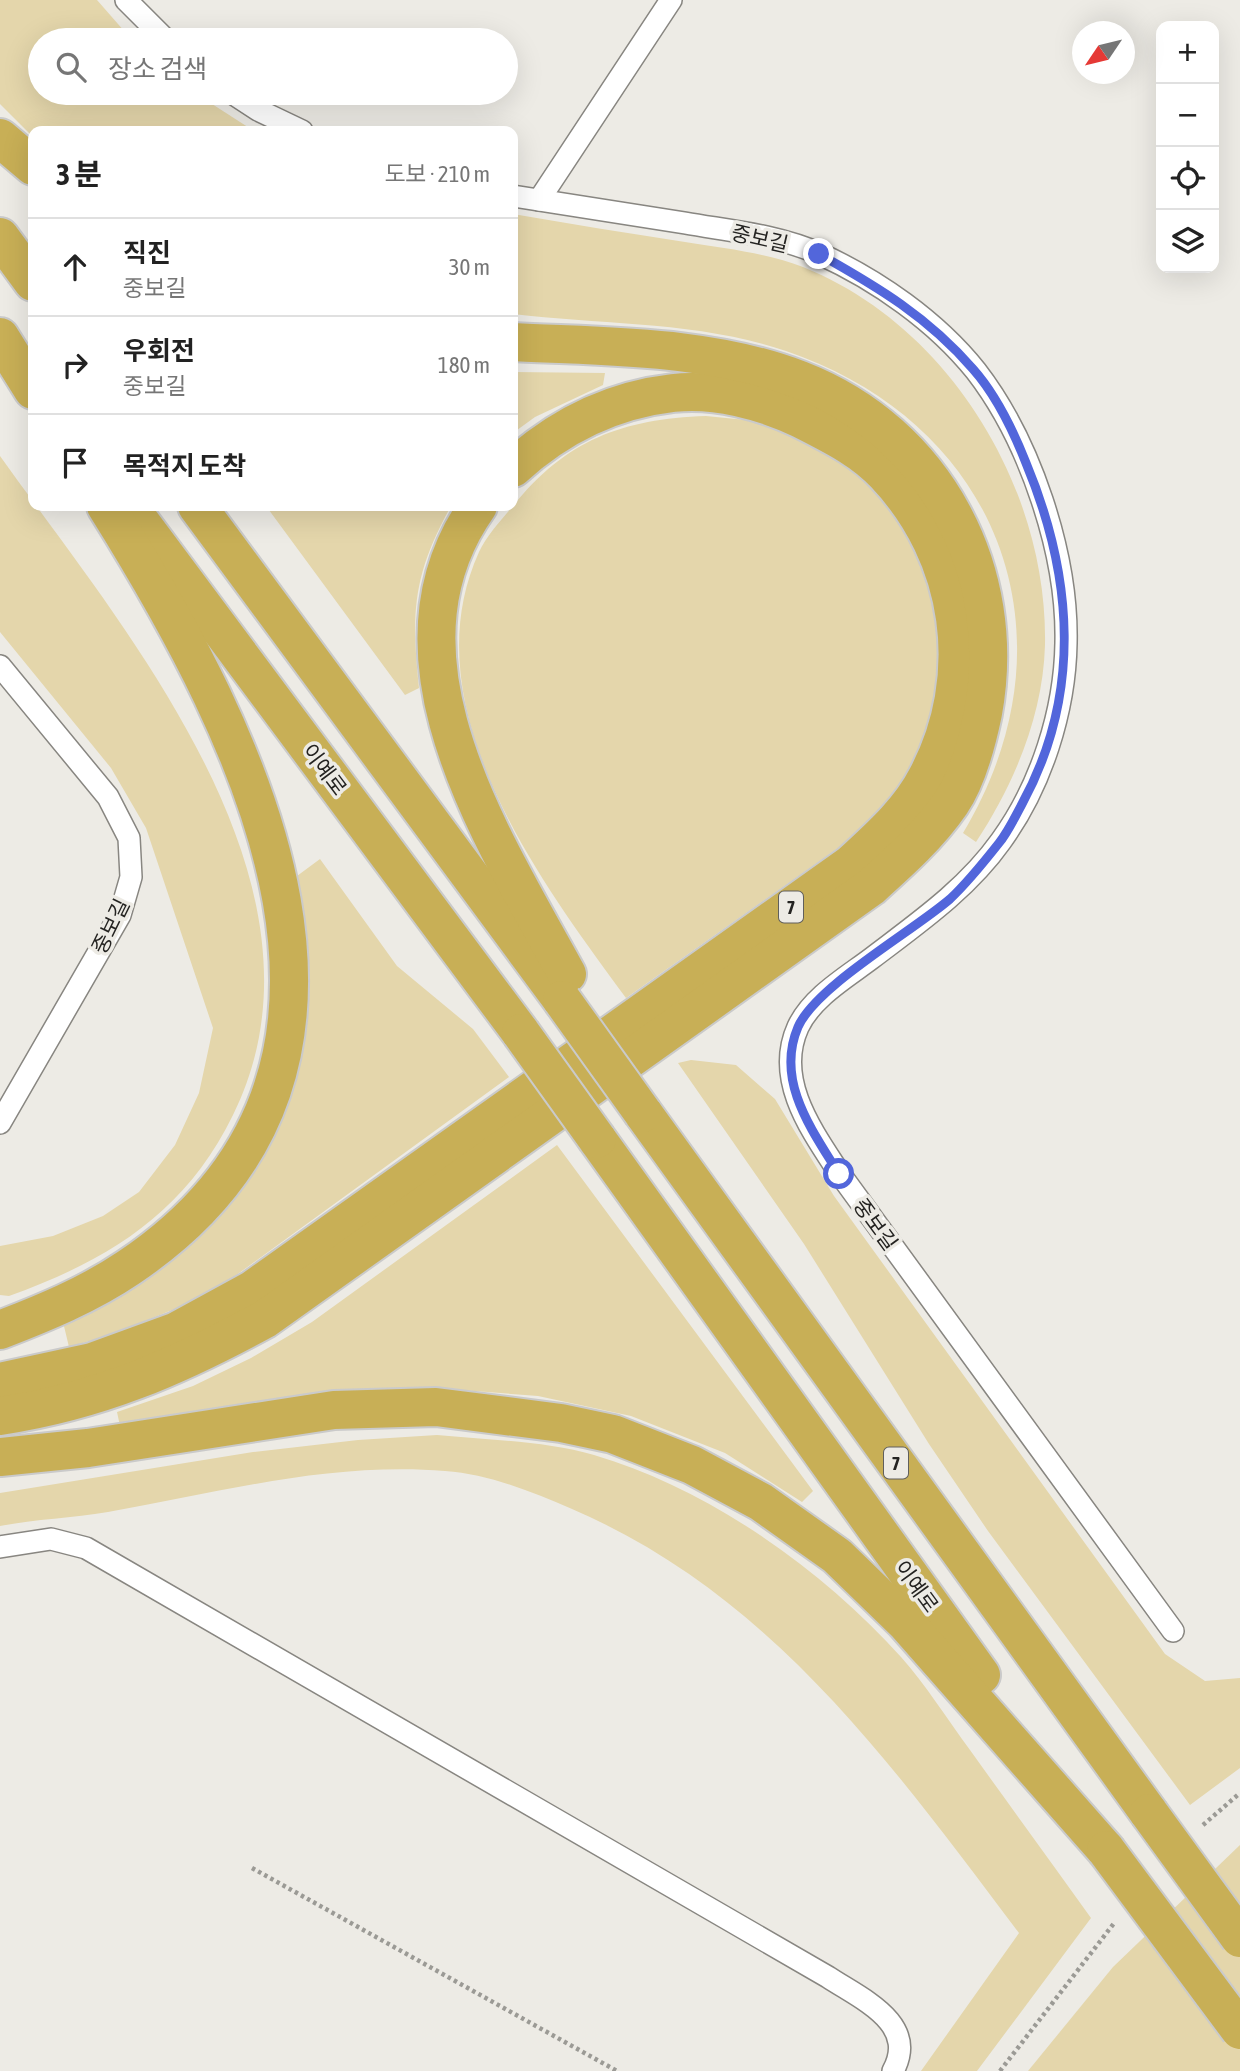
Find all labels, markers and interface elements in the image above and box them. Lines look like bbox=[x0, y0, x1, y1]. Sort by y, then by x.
north arrow bbox=[1072, 21, 1135, 84]
map controls bbox=[1156, 21, 1219, 273]
button: + bbox=[1156, 21, 1219, 84]
search box bbox=[28, 28, 518, 105]
icon: search bbox=[52, 48, 90, 86]
text: 장소 검색 bbox=[108, 54, 207, 84]
button: − bbox=[1156, 84, 1219, 147]
button: locate bbox=[1156, 147, 1219, 210]
text: 3 분 bbox=[56, 157, 102, 191]
text: 도보 · 210 m bbox=[384, 161, 490, 187]
button: layers bbox=[1156, 210, 1219, 273]
street label: 중보길 bbox=[729, 220, 791, 256]
text: 직진 bbox=[123, 238, 171, 268]
route end bbox=[803, 238, 834, 269]
icon: ahead bbox=[56, 248, 94, 286]
text: 30 m bbox=[449, 254, 490, 280]
text: 중보길 bbox=[123, 275, 186, 301]
text: 우회전 bbox=[123, 336, 195, 366]
icon: right bbox=[56, 346, 94, 384]
text: 180 m bbox=[438, 352, 490, 378]
text: 중보길 bbox=[123, 373, 186, 399]
icon: arrive bbox=[56, 444, 94, 482]
text: 목적지 도착 bbox=[123, 451, 246, 481]
street label: 이예로 bbox=[298, 739, 352, 799]
road number: 7 bbox=[779, 892, 803, 923]
street label: 중보길 bbox=[87, 895, 133, 957]
route start bbox=[823, 1158, 854, 1189]
street label: 중보길 bbox=[849, 1193, 903, 1255]
road number: 7 bbox=[884, 1448, 908, 1478]
street label: 이예로 bbox=[890, 1555, 944, 1617]

